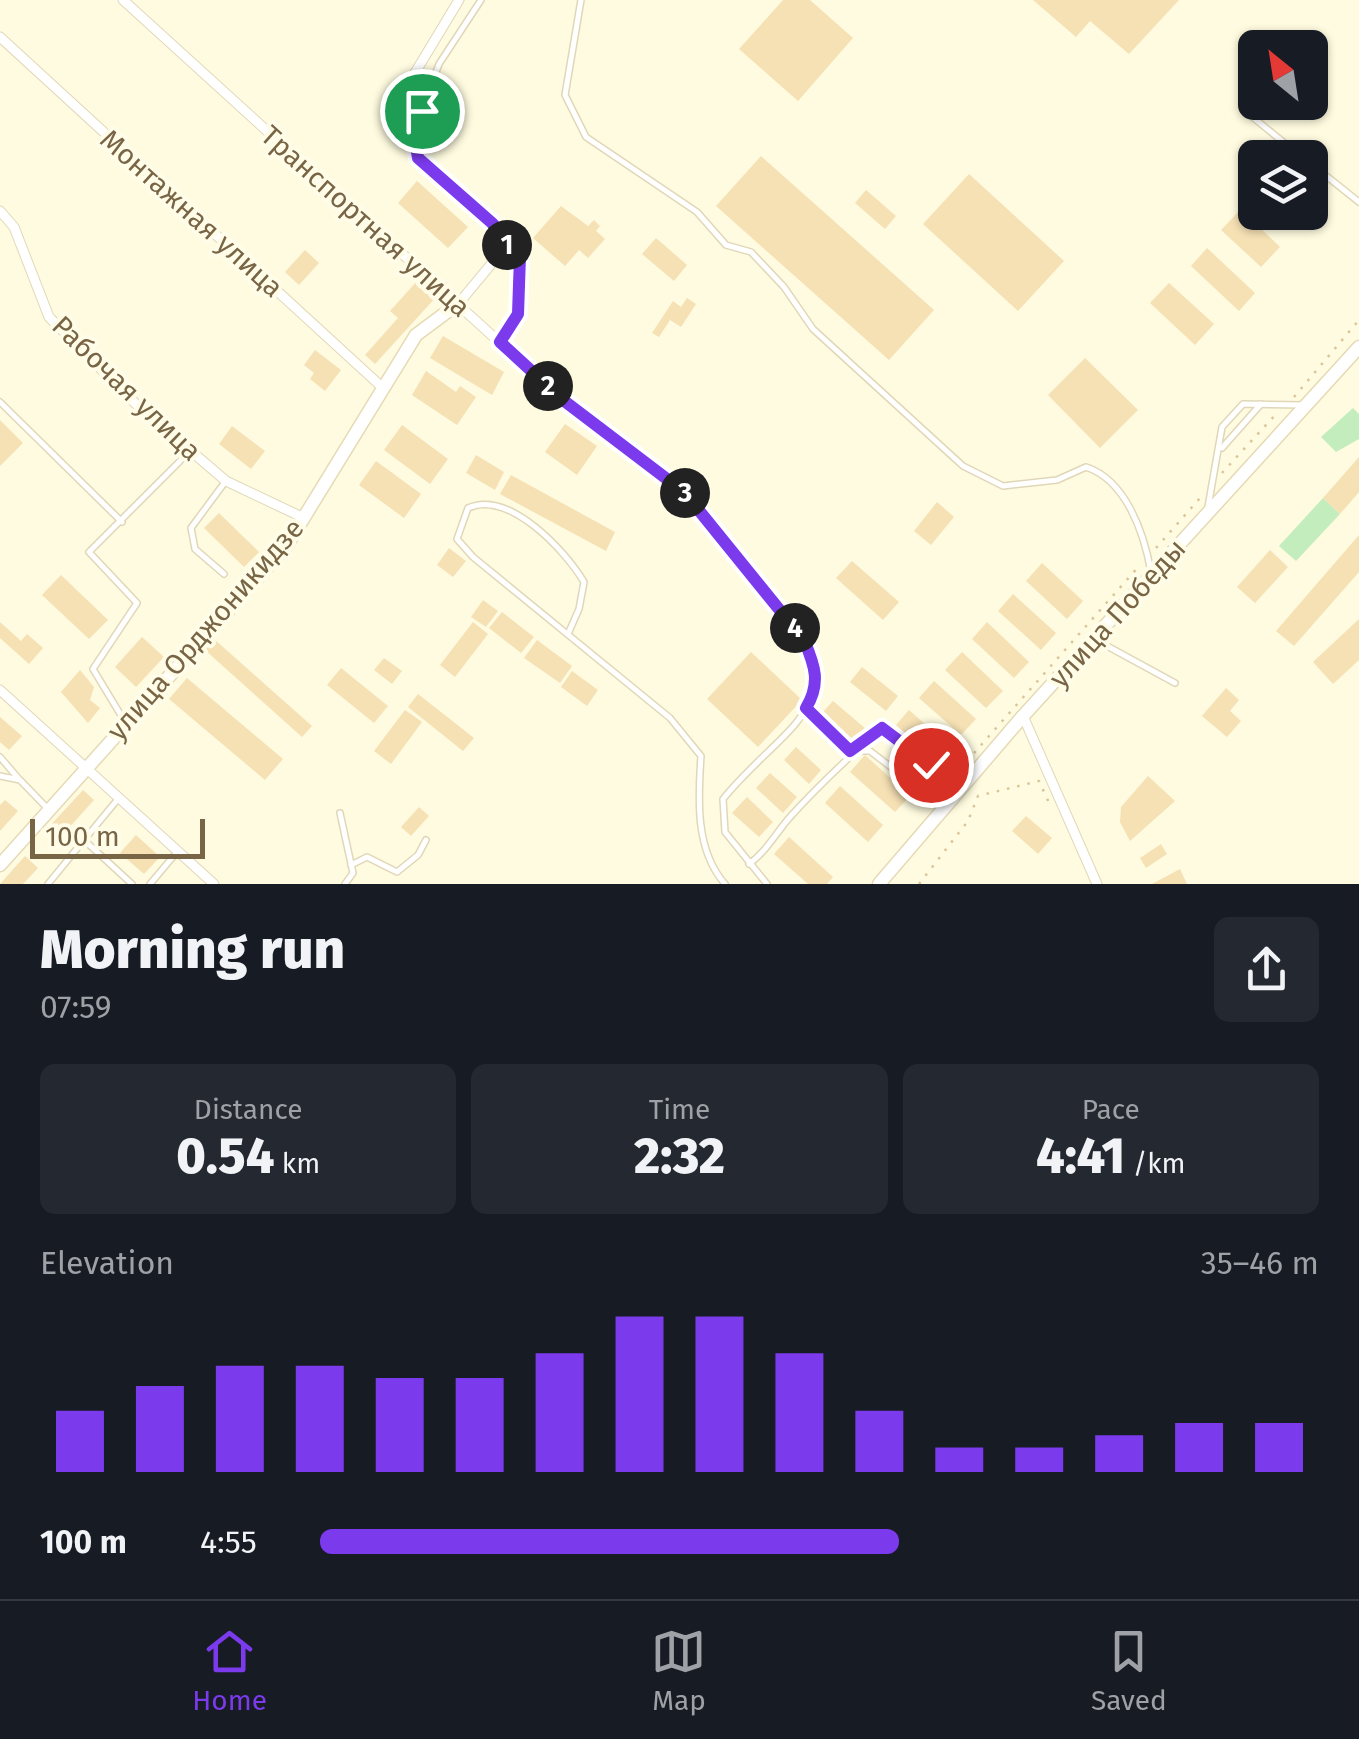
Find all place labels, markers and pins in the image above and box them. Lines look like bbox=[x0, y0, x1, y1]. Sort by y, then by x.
pin bbox=[380, 69, 465, 154]
pin: 1 bbox=[482, 220, 532, 270]
pin: 2 bbox=[523, 361, 573, 411]
pin: 3 bbox=[660, 468, 710, 518]
pin: 4 bbox=[770, 603, 820, 653]
pin bbox=[889, 723, 974, 808]

